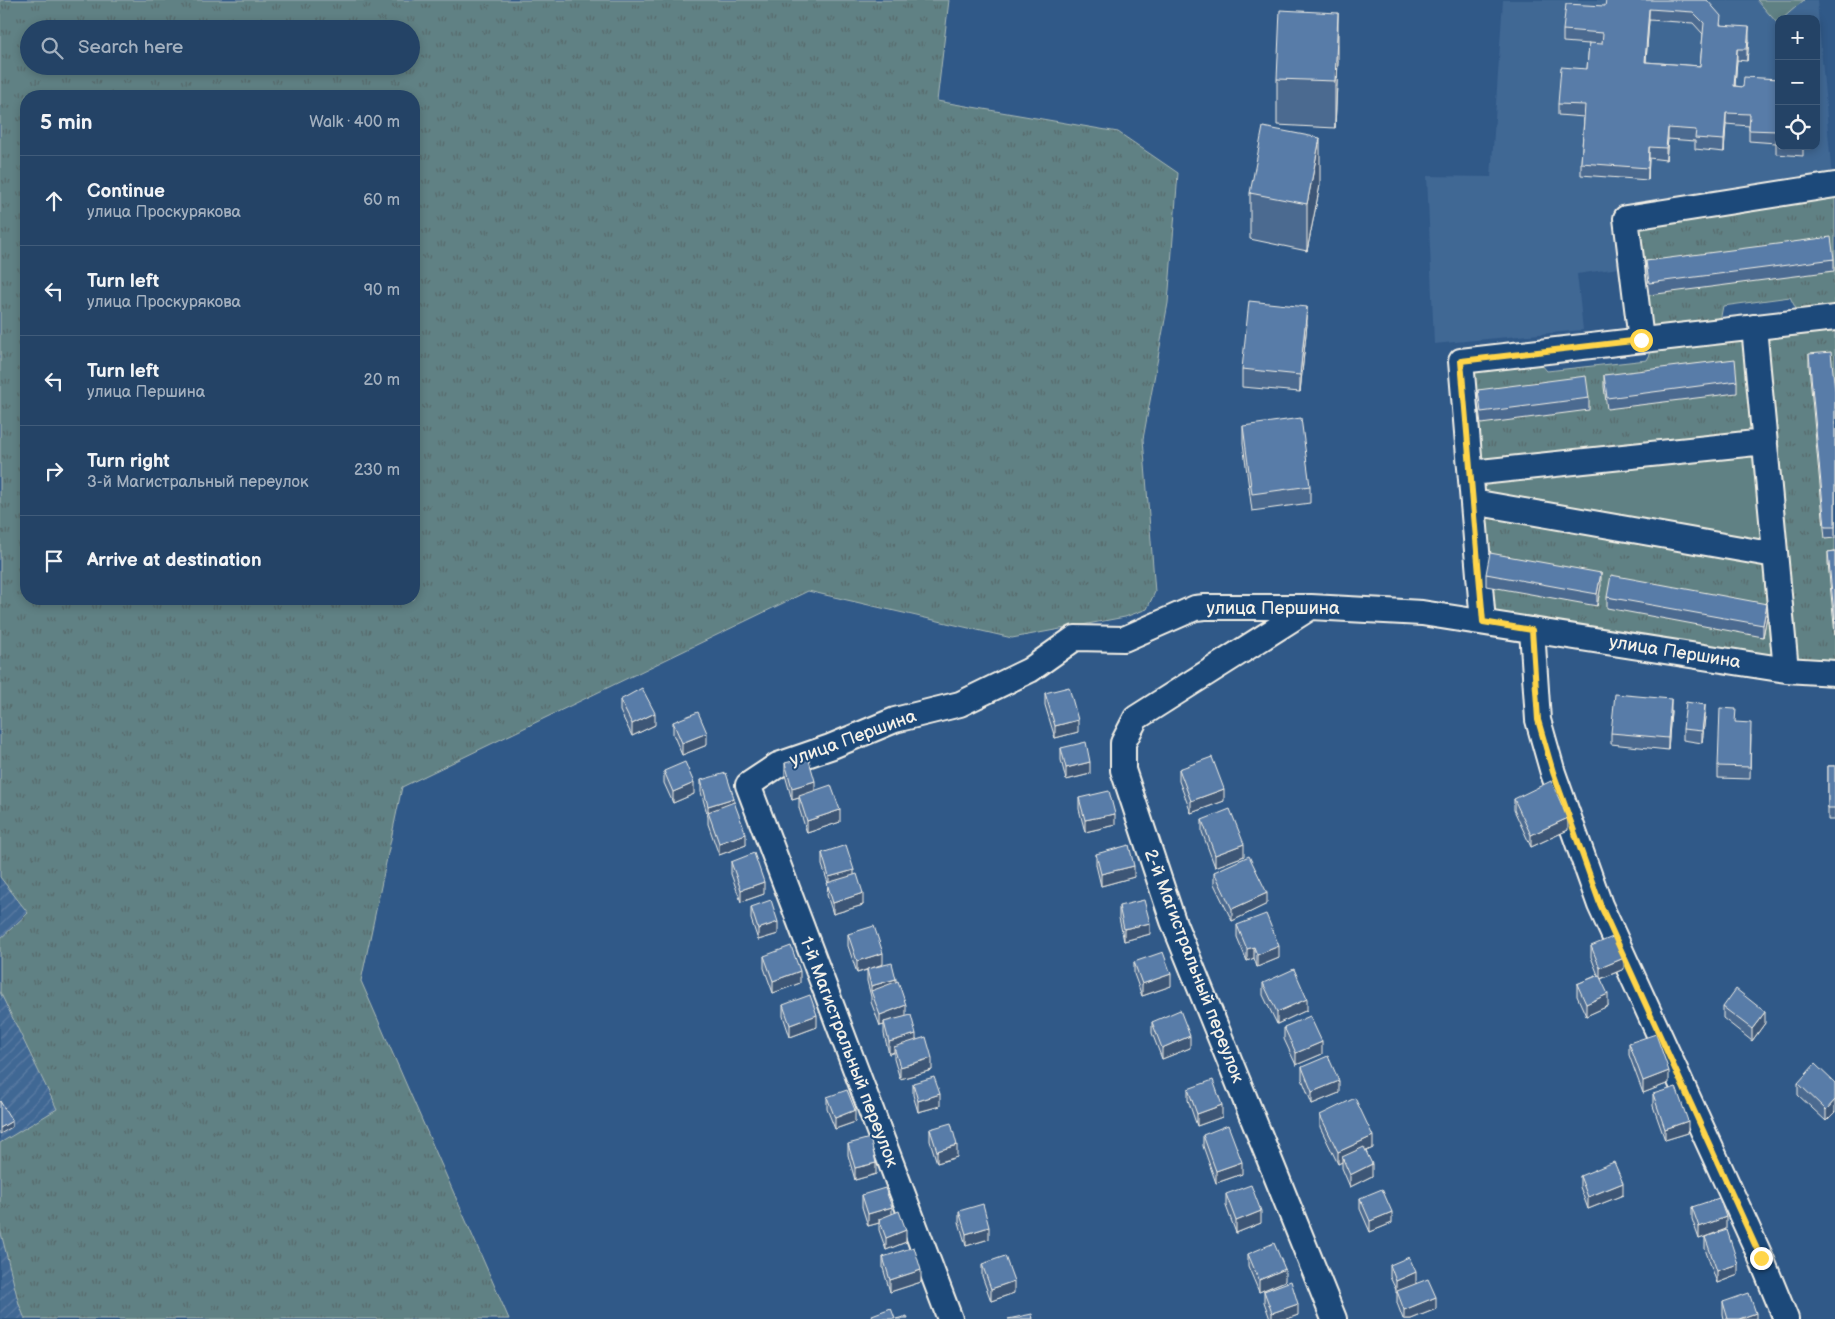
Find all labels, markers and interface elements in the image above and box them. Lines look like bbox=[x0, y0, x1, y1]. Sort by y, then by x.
map controls bbox=[1775, 15, 1820, 150]
button: + bbox=[1775, 15, 1820, 60]
search box bbox=[20, 20, 420, 75]
icon: search bbox=[38, 34, 66, 62]
text: Search here bbox=[78, 36, 183, 59]
button: − bbox=[1775, 60, 1820, 105]
button: locate bbox=[1775, 105, 1820, 150]
text: 5 min bbox=[40, 110, 93, 135]
text: Walk · 400 m bbox=[309, 113, 400, 132]
text: Continue bbox=[87, 180, 165, 203]
icon: ahead bbox=[40, 187, 68, 215]
text: 60 m bbox=[363, 191, 400, 210]
text: улица Проскурякова bbox=[87, 203, 241, 222]
text: Turn left bbox=[87, 270, 159, 293]
icon: left bbox=[40, 277, 68, 305]
text: 90 m bbox=[364, 281, 400, 300]
text: улица Проскурякова bbox=[87, 293, 241, 312]
route start bbox=[1630, 329, 1653, 352]
text: Turn left bbox=[87, 360, 159, 383]
icon: left bbox=[40, 367, 68, 395]
text: 20 m bbox=[364, 371, 400, 390]
text: улица Першина bbox=[87, 383, 205, 402]
text: Turn right bbox=[87, 450, 170, 473]
icon: right bbox=[40, 457, 68, 485]
text: 230 m bbox=[354, 461, 400, 480]
text: 3-й Магистральный переулок bbox=[87, 473, 308, 492]
icon: arrive bbox=[40, 547, 68, 575]
text: Arrive at destination bbox=[87, 549, 262, 572]
street label: улица Першина bbox=[1206, 598, 1340, 619]
street label: улица Першина bbox=[1608, 631, 1743, 673]
street label: улица Першина bbox=[787, 705, 919, 771]
street label: 2-й Магистральный переулок bbox=[1140, 846, 1249, 1086]
street label: 1-й Магистральный переулок bbox=[795, 934, 903, 1171]
route end bbox=[1750, 1247, 1773, 1270]

